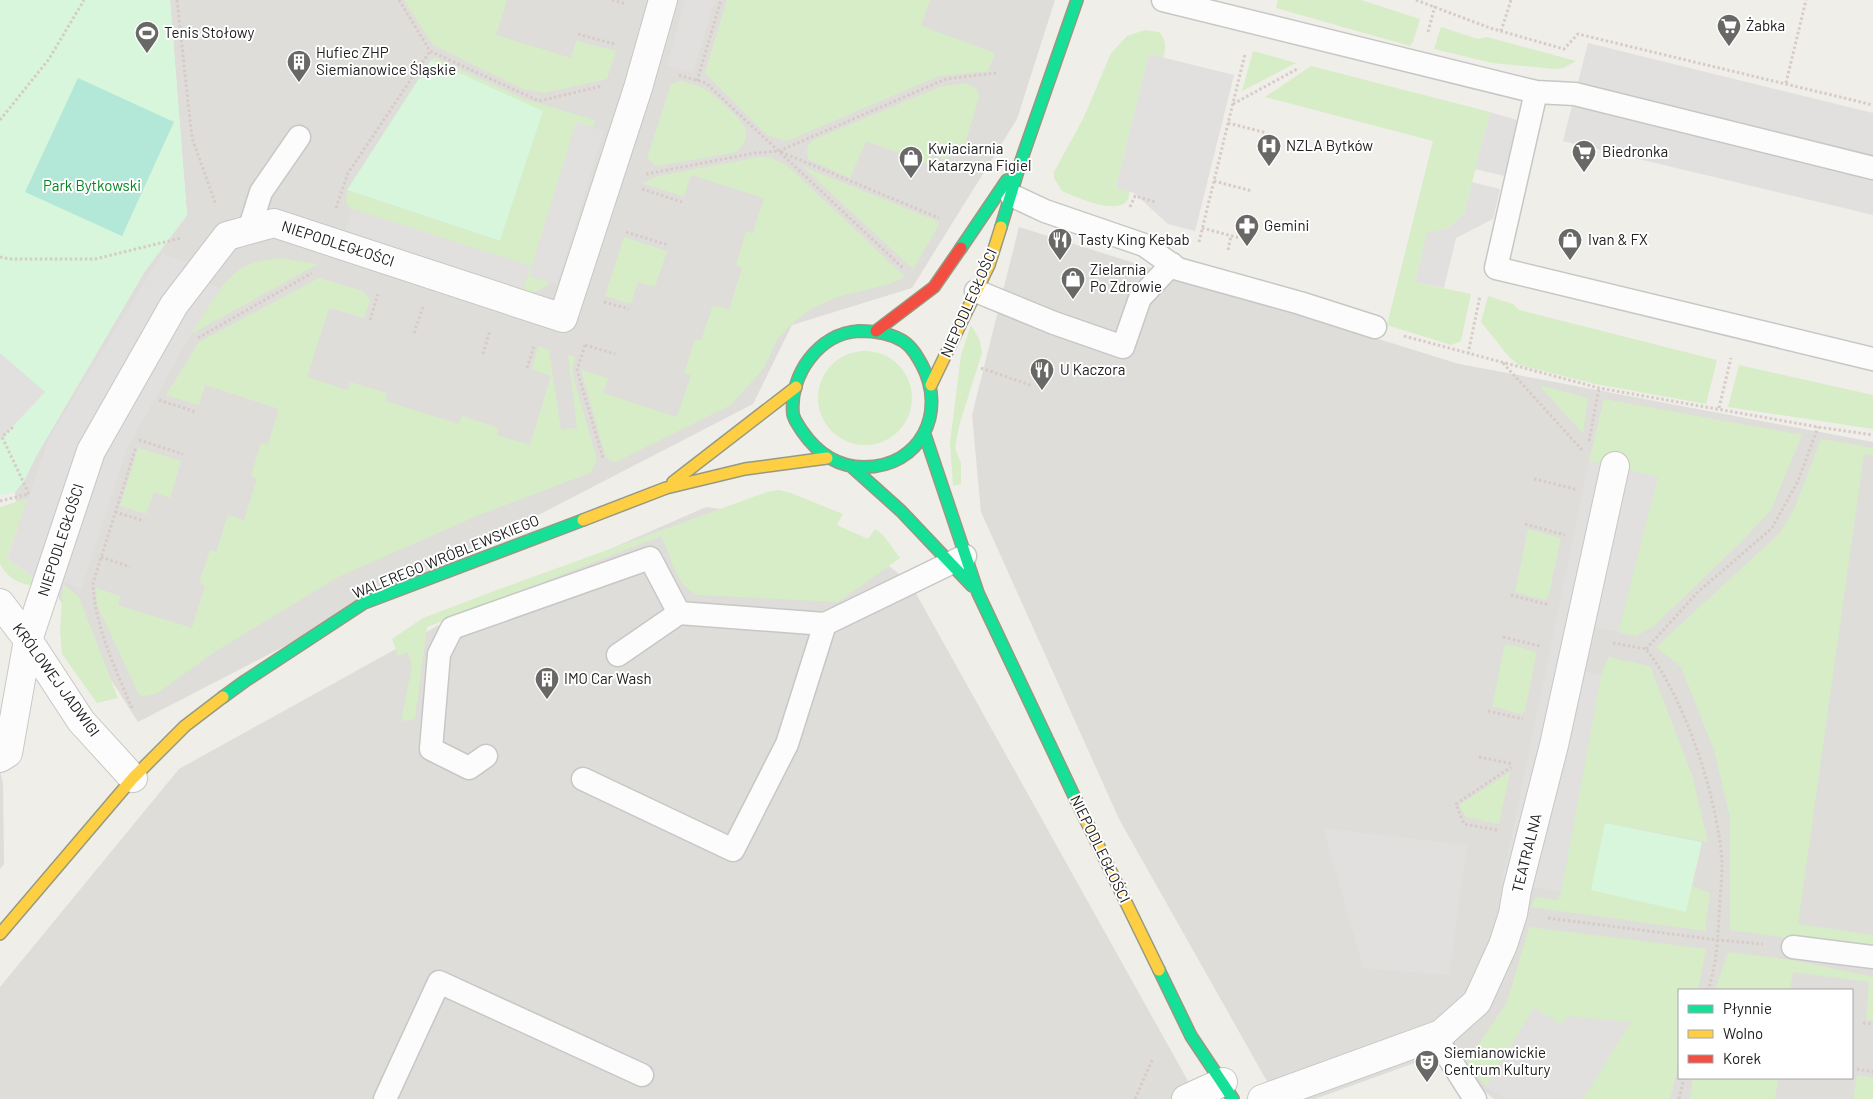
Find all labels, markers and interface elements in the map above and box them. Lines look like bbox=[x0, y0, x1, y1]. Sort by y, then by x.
supermarket icon: Żabka bbox=[1716, 13, 1742, 47]
place label: Żabka bbox=[1746, 16, 1785, 34]
sports icon: Tenis Stołowy bbox=[134, 20, 160, 54]
place label: Tenis Stołowy bbox=[164, 23, 255, 41]
place label: Hufiec ZHP Siemianowice Śląskie bbox=[316, 43, 456, 78]
building icon: Hufiec ZHP Siemianowice Śląskie bbox=[286, 49, 312, 83]
hospital icon: NZLA Bytków bbox=[1256, 133, 1282, 167]
place label: NZLA Bytków bbox=[1286, 136, 1373, 154]
place label: Kwiaciarnia Katarzyna Figiel bbox=[928, 139, 1031, 174]
supermarket icon: Biedronka bbox=[1571, 139, 1597, 173]
place label: Biedronka bbox=[1602, 142, 1668, 160]
shop icon: Kwiaciarnia Katarzyna Figiel bbox=[898, 145, 924, 179]
park label: Park Bytkowski bbox=[43, 176, 141, 194]
pharmacy icon: Gemini bbox=[1234, 213, 1260, 247]
street label: NIEPODLEGŁOŚCI bbox=[280, 216, 397, 270]
place label: Gemini bbox=[1264, 216, 1309, 234]
restaurant icon: Tasty King Kebab bbox=[1047, 227, 1073, 261]
shop icon: Ivan & FX bbox=[1557, 227, 1583, 261]
place label: Tasty King Kebab bbox=[1078, 230, 1190, 248]
place label: Ivan & FX bbox=[1588, 230, 1648, 248]
street label: NIEPODLEGŁOŚCI bbox=[936, 245, 1000, 360]
place label: Zielarnia Po Zdrowie bbox=[1090, 260, 1162, 295]
shop icon: Zielarnia Po Zdrowie bbox=[1060, 266, 1086, 300]
restaurant icon: U Kaczora bbox=[1029, 357, 1055, 391]
place label: U Kaczora bbox=[1060, 360, 1125, 378]
street label: NIEPODLEGŁOŚCI bbox=[33, 481, 87, 598]
street label: WALEREGO WRÓBLEWSKIEGO bbox=[350, 510, 542, 602]
street label: KRÓLOWEJ JADWIGI bbox=[10, 619, 104, 740]
building icon: IMO Car Wash bbox=[534, 666, 560, 700]
place label: IMO Car Wash bbox=[564, 669, 651, 687]
street label: NIEPODLEGŁOŚCI bbox=[1067, 792, 1135, 905]
street label: TEATRALNA bbox=[1508, 811, 1545, 894]
legend bbox=[1678, 989, 1853, 1079]
text: Płynnie bbox=[1723, 999, 1772, 1017]
text: Wolno bbox=[1723, 1024, 1763, 1042]
place label: Siemianowickie Centrum Kultury bbox=[1444, 1043, 1551, 1078]
theatre icon: Siemianowickie Centrum Kultury bbox=[1414, 1049, 1440, 1083]
text: Korek bbox=[1723, 1049, 1761, 1067]

